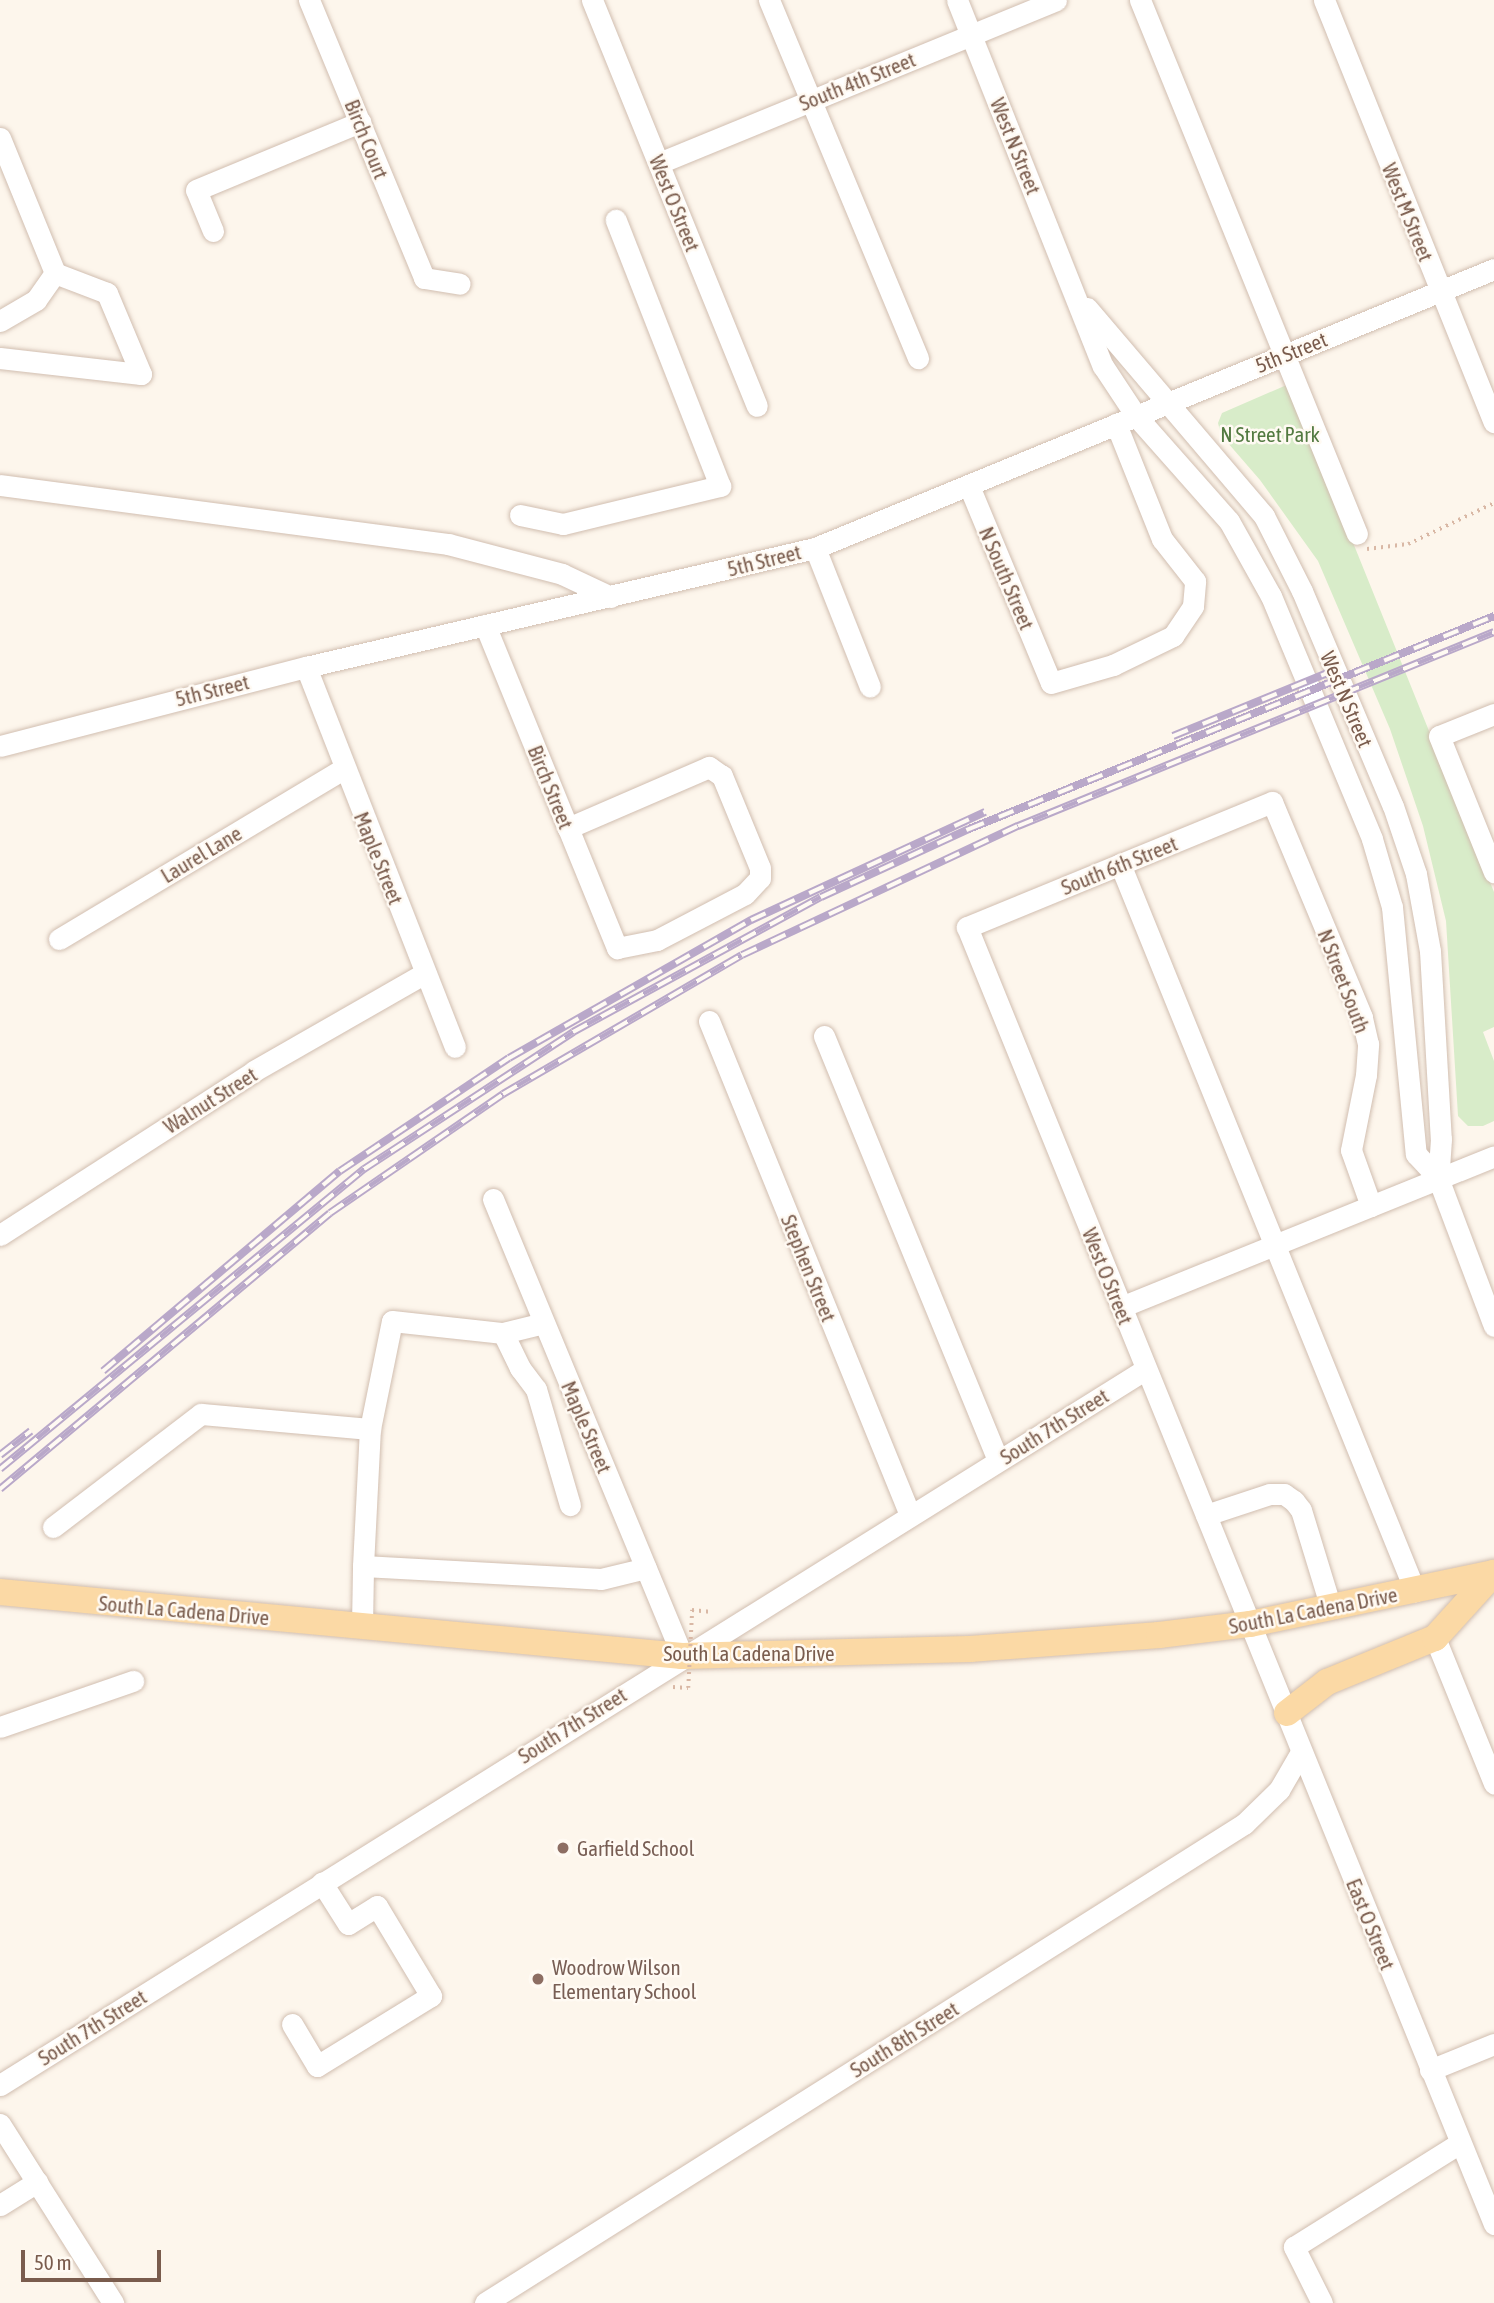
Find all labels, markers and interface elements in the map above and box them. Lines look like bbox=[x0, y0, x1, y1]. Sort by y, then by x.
street label: South 4th Street bbox=[795, 46, 919, 116]
street label: West N Street bbox=[985, 94, 1047, 198]
street label: Birch Court bbox=[340, 96, 394, 182]
street label: West O Street bbox=[644, 151, 706, 255]
street label: West M Street bbox=[1377, 159, 1439, 265]
street label: 5th Street bbox=[1251, 326, 1331, 378]
park label: N Street Park bbox=[1220, 421, 1320, 447]
street label: N South Street bbox=[974, 523, 1040, 633]
street label: 5th Street bbox=[725, 539, 803, 581]
street label: West N Street bbox=[1316, 647, 1378, 751]
street label: 5th Street bbox=[173, 669, 251, 711]
street label: Birch Street bbox=[523, 742, 579, 832]
street label: Maple Street bbox=[349, 808, 409, 908]
street label: Laurel Lane bbox=[156, 820, 246, 888]
street label: South 6th Street bbox=[1057, 830, 1181, 900]
street label: N Street South bbox=[1313, 925, 1375, 1037]
street label: Walnut Street bbox=[159, 1061, 261, 1139]
street label: Stephen Street bbox=[776, 1211, 842, 1325]
street label: West O Street bbox=[1077, 1224, 1139, 1328]
street label: Maple Street bbox=[556, 1377, 618, 1477]
street label: South 7th Street bbox=[995, 1383, 1113, 1469]
street label: South La Cadena Drive bbox=[1227, 1581, 1399, 1639]
street label: South La Cadena Drive bbox=[98, 1590, 270, 1630]
street label: South La Cadena Drive bbox=[663, 1640, 835, 1666]
street label: South 7th Street bbox=[513, 1682, 631, 1768]
place label: Garfield School bbox=[577, 1835, 694, 1861]
marker: Garfield School bbox=[555, 1840, 571, 1856]
street label: East O Street bbox=[1341, 1875, 1401, 1973]
place label: Woodrow Wilson Elementary School bbox=[552, 1954, 696, 2004]
marker: Woodrow Wilson Elementary School bbox=[530, 1971, 546, 1987]
street label: South 7th Street bbox=[33, 1984, 151, 2070]
street label: South 8th Street bbox=[845, 1996, 963, 2082]
scale bar bbox=[24, 2236, 164, 2280]
text: 50 m bbox=[34, 2250, 72, 2274]

